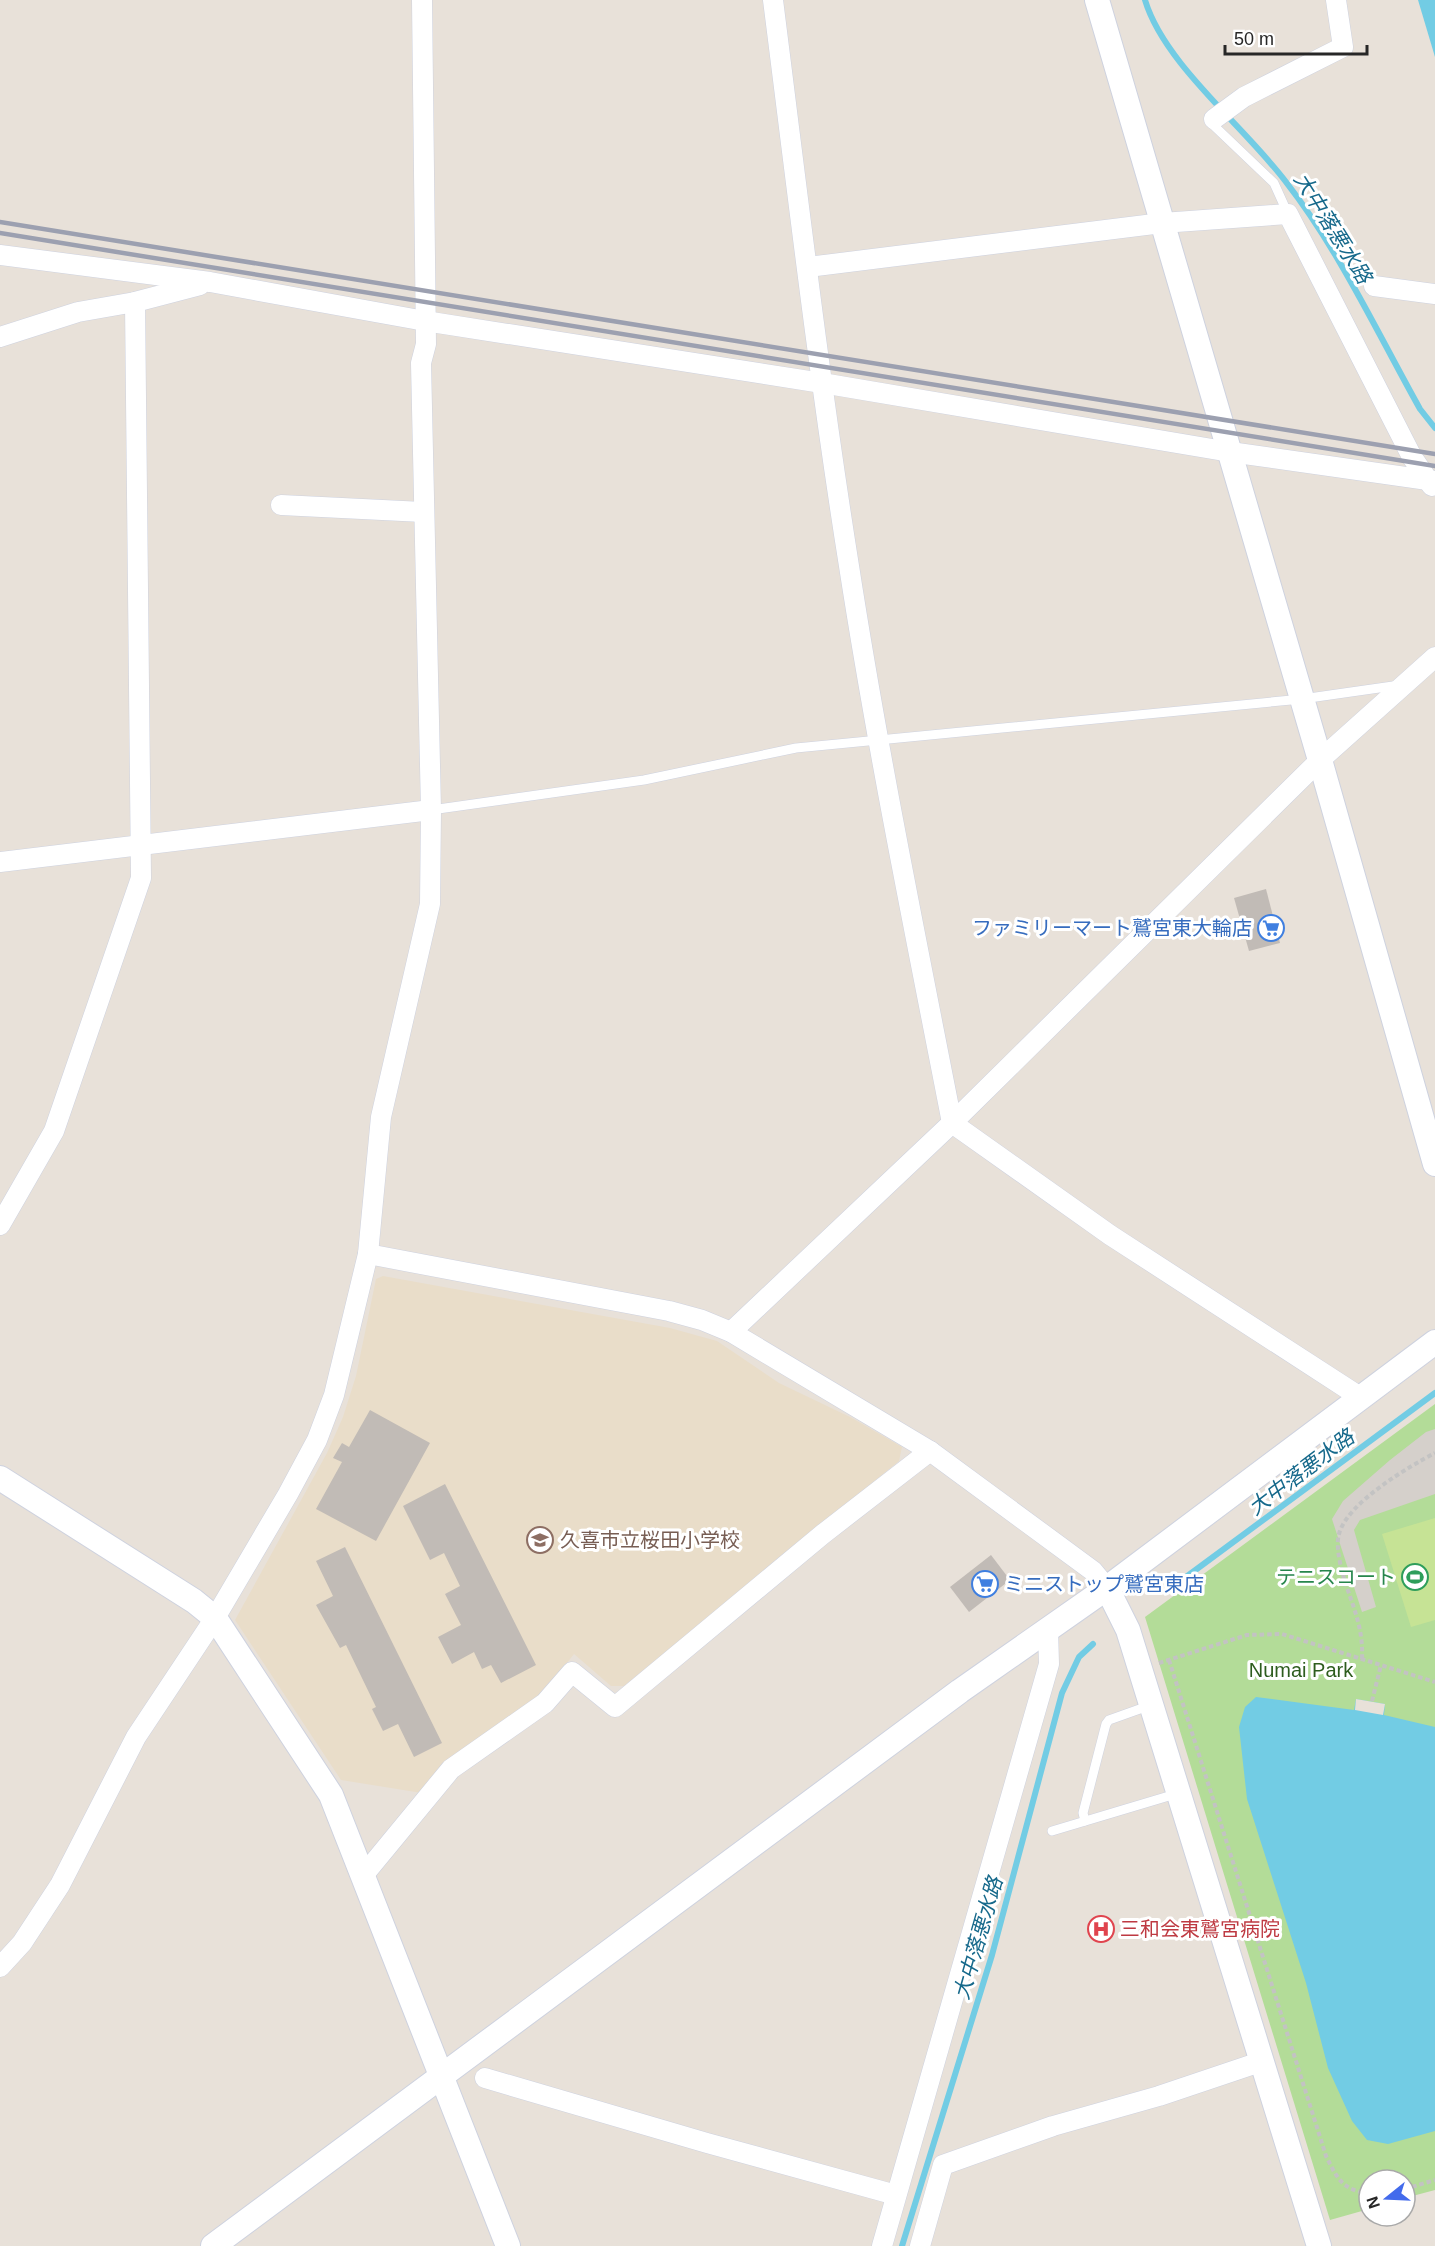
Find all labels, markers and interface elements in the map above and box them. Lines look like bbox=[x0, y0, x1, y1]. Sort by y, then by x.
scale bar bbox=[1225, 18, 1368, 56]
text: 50 m bbox=[1234, 29, 1274, 49]
water label: 大中落悪水路 bbox=[1290, 168, 1377, 289]
supermarket icon: ファミリーマート鷲宮東大輪店 bbox=[1256, 913, 1286, 943]
place label: ファミリーマート鷲宮東大輪店 bbox=[972, 917, 1252, 939]
water label: 大中落悪水路 bbox=[1244, 1424, 1360, 1519]
school or university icon: 久喜市立桜田小学校 bbox=[525, 1525, 555, 1555]
place label: 久喜市立桜田小学校 bbox=[560, 1529, 740, 1551]
sports icon: テニスコート bbox=[1400, 1562, 1430, 1592]
place label: テニスコート bbox=[1276, 1566, 1396, 1588]
supermarket icon: ミニストップ鷲宮東店 bbox=[970, 1569, 1000, 1599]
place label: ミニストップ鷲宮東店 bbox=[1004, 1573, 1204, 1595]
park label: Numai Park bbox=[1249, 1659, 1354, 1681]
water label: 大中落悪水路 bbox=[950, 1872, 1007, 2002]
hospital icon: 三和会東鷲宮病院 bbox=[1086, 1914, 1116, 1944]
place label: 三和会東鷲宮病院 bbox=[1120, 1918, 1280, 1940]
north arrow bbox=[1357, 2168, 1417, 2228]
text: N bbox=[1363, 2194, 1383, 2211]

